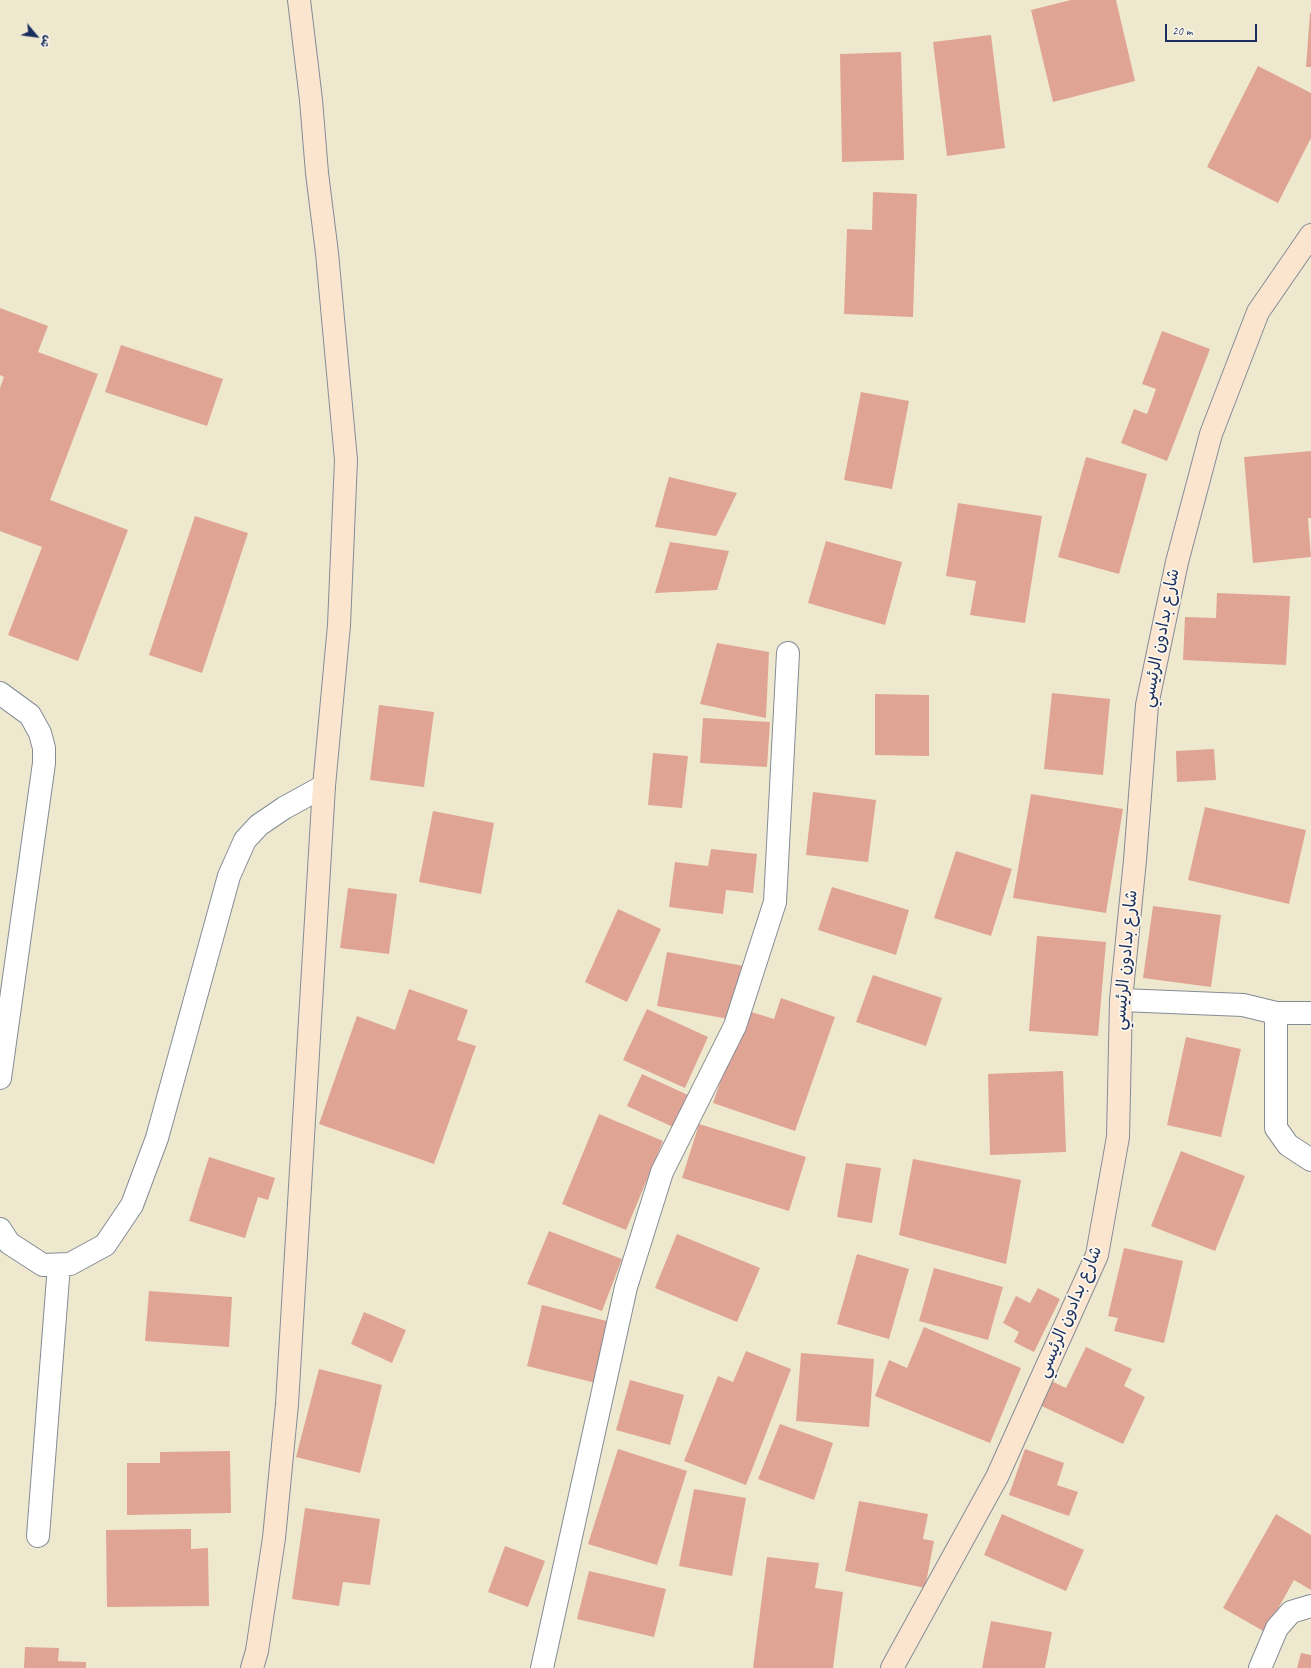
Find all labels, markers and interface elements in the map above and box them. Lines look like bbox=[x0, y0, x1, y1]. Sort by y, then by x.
north arrow bbox=[16, 16, 56, 56]
scale bar bbox=[1167, 16, 1259, 42]
text: 20 m bbox=[1172, 23, 1192, 39]
text: ش bbox=[37, 33, 56, 51]
street label: شارع بدادون الرئيسي bbox=[1138, 567, 1184, 709]
street label: شارع بدادون الرئيسي bbox=[1110, 889, 1142, 1031]
street label: شارع بدادون الرئيسي bbox=[1033, 1243, 1107, 1381]

